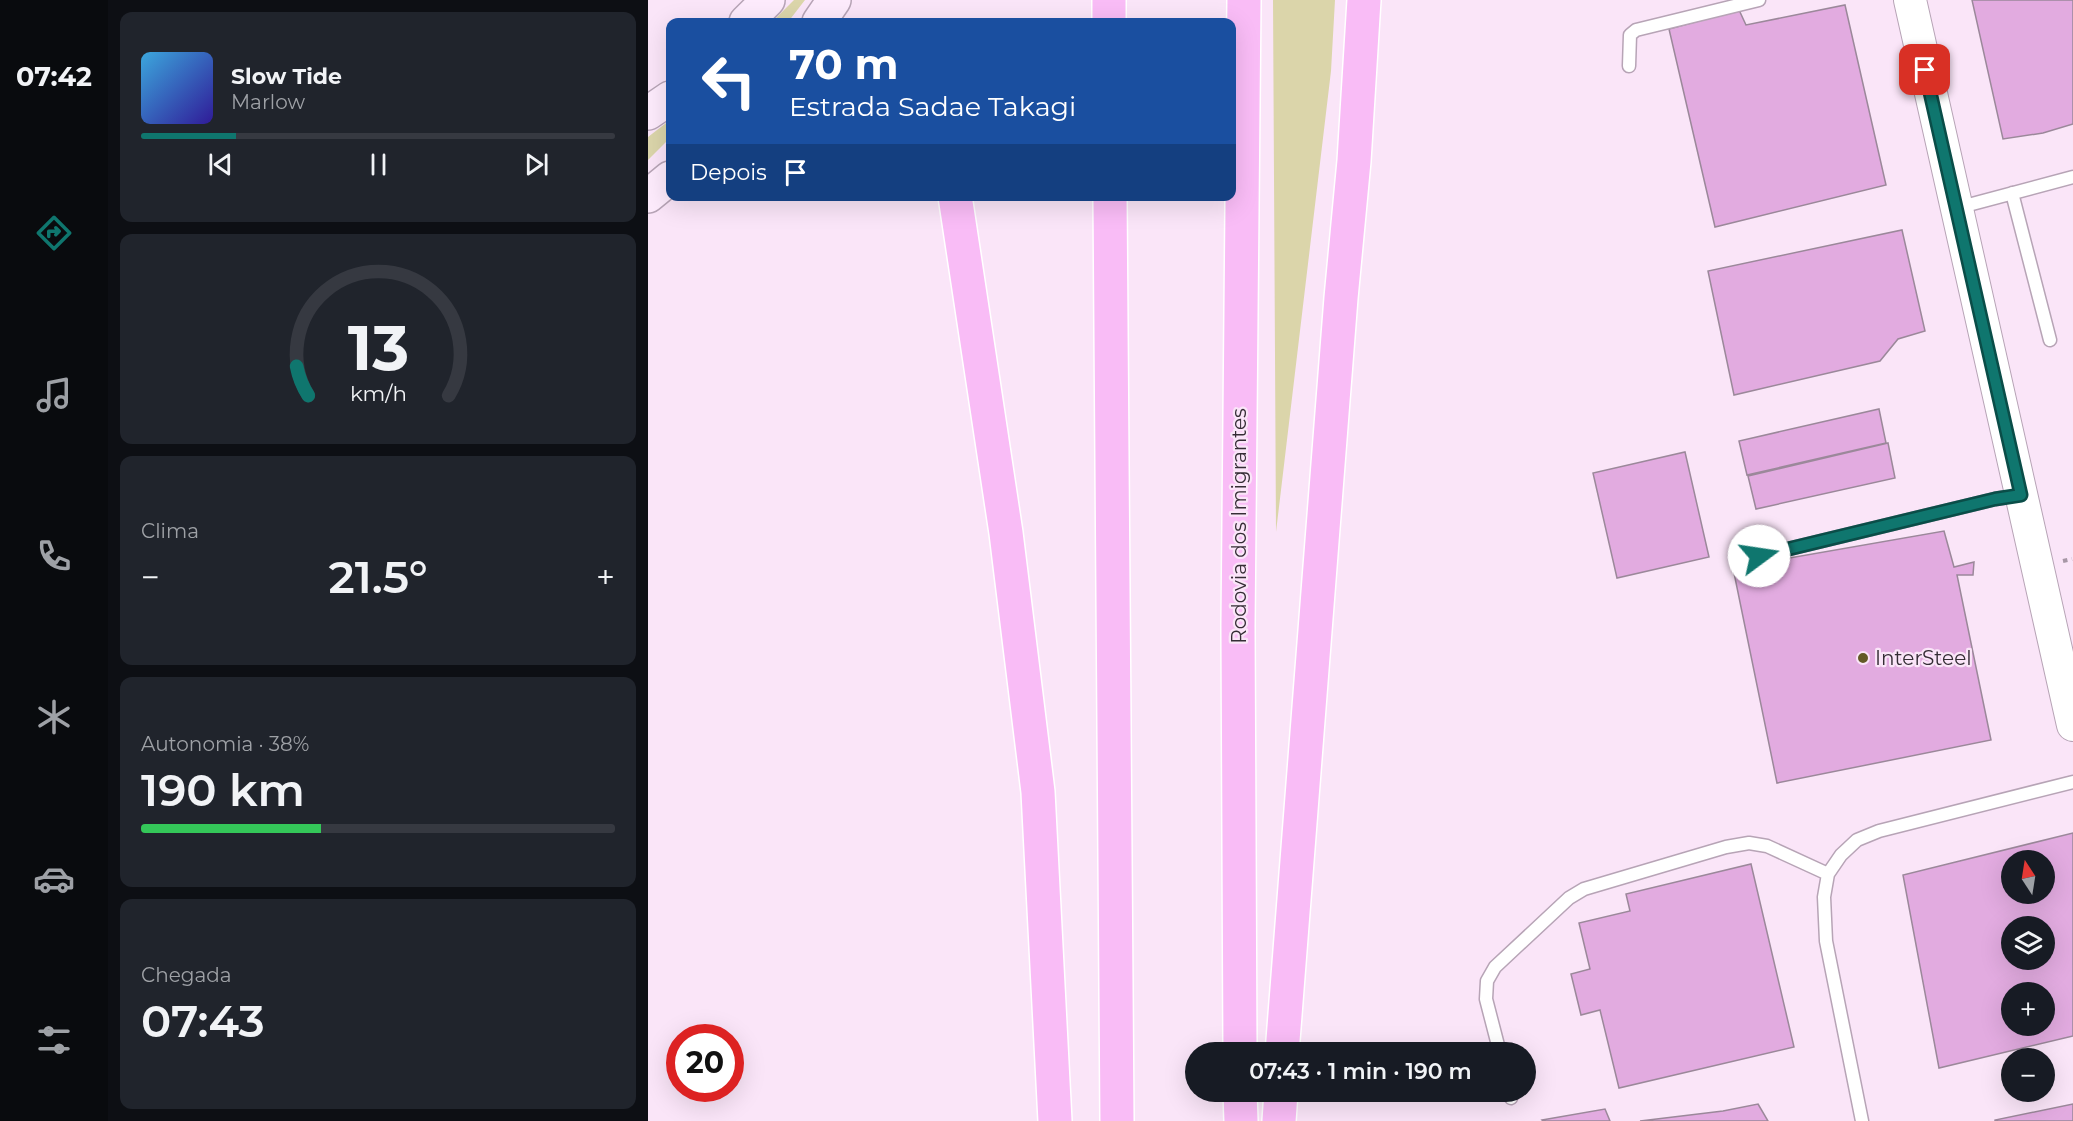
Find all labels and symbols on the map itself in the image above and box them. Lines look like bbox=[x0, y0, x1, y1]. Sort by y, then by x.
pin bbox=[1899, 44, 1950, 95]
street label: Rodovia dos Imigrantes bbox=[1227, 408, 1251, 644]
position arrow bbox=[1727, 524, 1791, 588]
place label: InterSteel bbox=[1875, 646, 1972, 670]
marker: InterSteel bbox=[1856, 651, 1870, 665]
north arrow bbox=[2001, 850, 2055, 904]
speed limit sign: 20 bbox=[666, 1024, 744, 1102]

